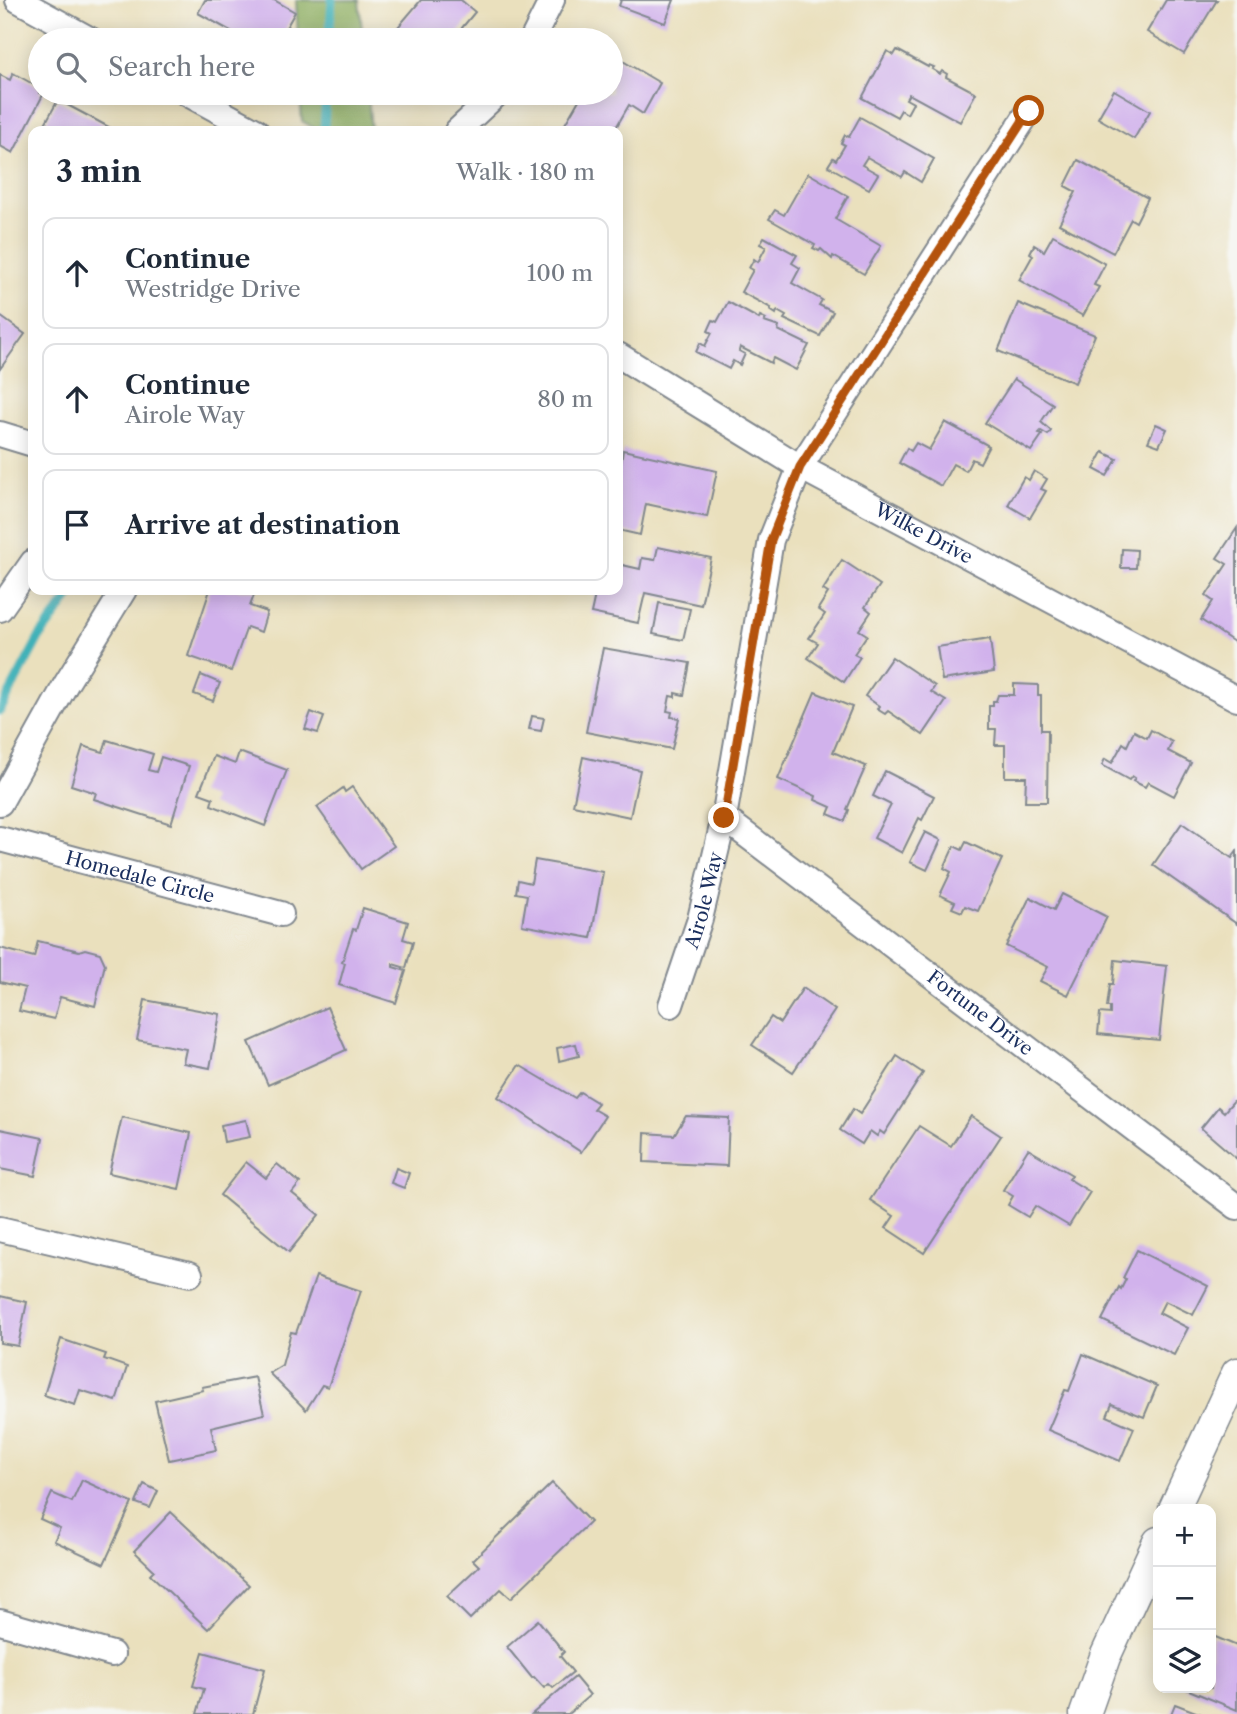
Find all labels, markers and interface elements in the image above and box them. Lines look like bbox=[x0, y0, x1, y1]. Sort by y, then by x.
search box bbox=[28, 28, 623, 105]
icon: search bbox=[52, 48, 90, 86]
text: Search here bbox=[108, 51, 255, 83]
route start bbox=[1013, 95, 1044, 126]
text: 3 min bbox=[56, 153, 142, 190]
text: Walk · 180 m bbox=[456, 158, 595, 186]
text: Continue bbox=[125, 243, 250, 275]
icon: ahead bbox=[58, 254, 96, 292]
text: 100 m bbox=[527, 259, 593, 287]
text: Westridge Drive bbox=[125, 275, 301, 303]
text: Continue bbox=[125, 369, 250, 401]
icon: ahead bbox=[58, 380, 96, 418]
text: 80 m bbox=[537, 385, 593, 413]
text: Airole Way bbox=[125, 401, 245, 429]
street label: Wilke Drive bbox=[870, 497, 977, 568]
icon: arrive bbox=[58, 506, 96, 544]
text: Arrive at destination bbox=[125, 509, 400, 541]
route end bbox=[708, 802, 739, 833]
street label: Homedale Circle bbox=[63, 846, 217, 907]
street label: Airole Way bbox=[679, 849, 727, 952]
street label: Fortune Drive bbox=[923, 965, 1038, 1060]
map controls bbox=[1153, 1504, 1216, 1693]
button: + bbox=[1153, 1504, 1216, 1567]
button: − bbox=[1153, 1567, 1216, 1630]
button: layers bbox=[1153, 1630, 1216, 1693]

